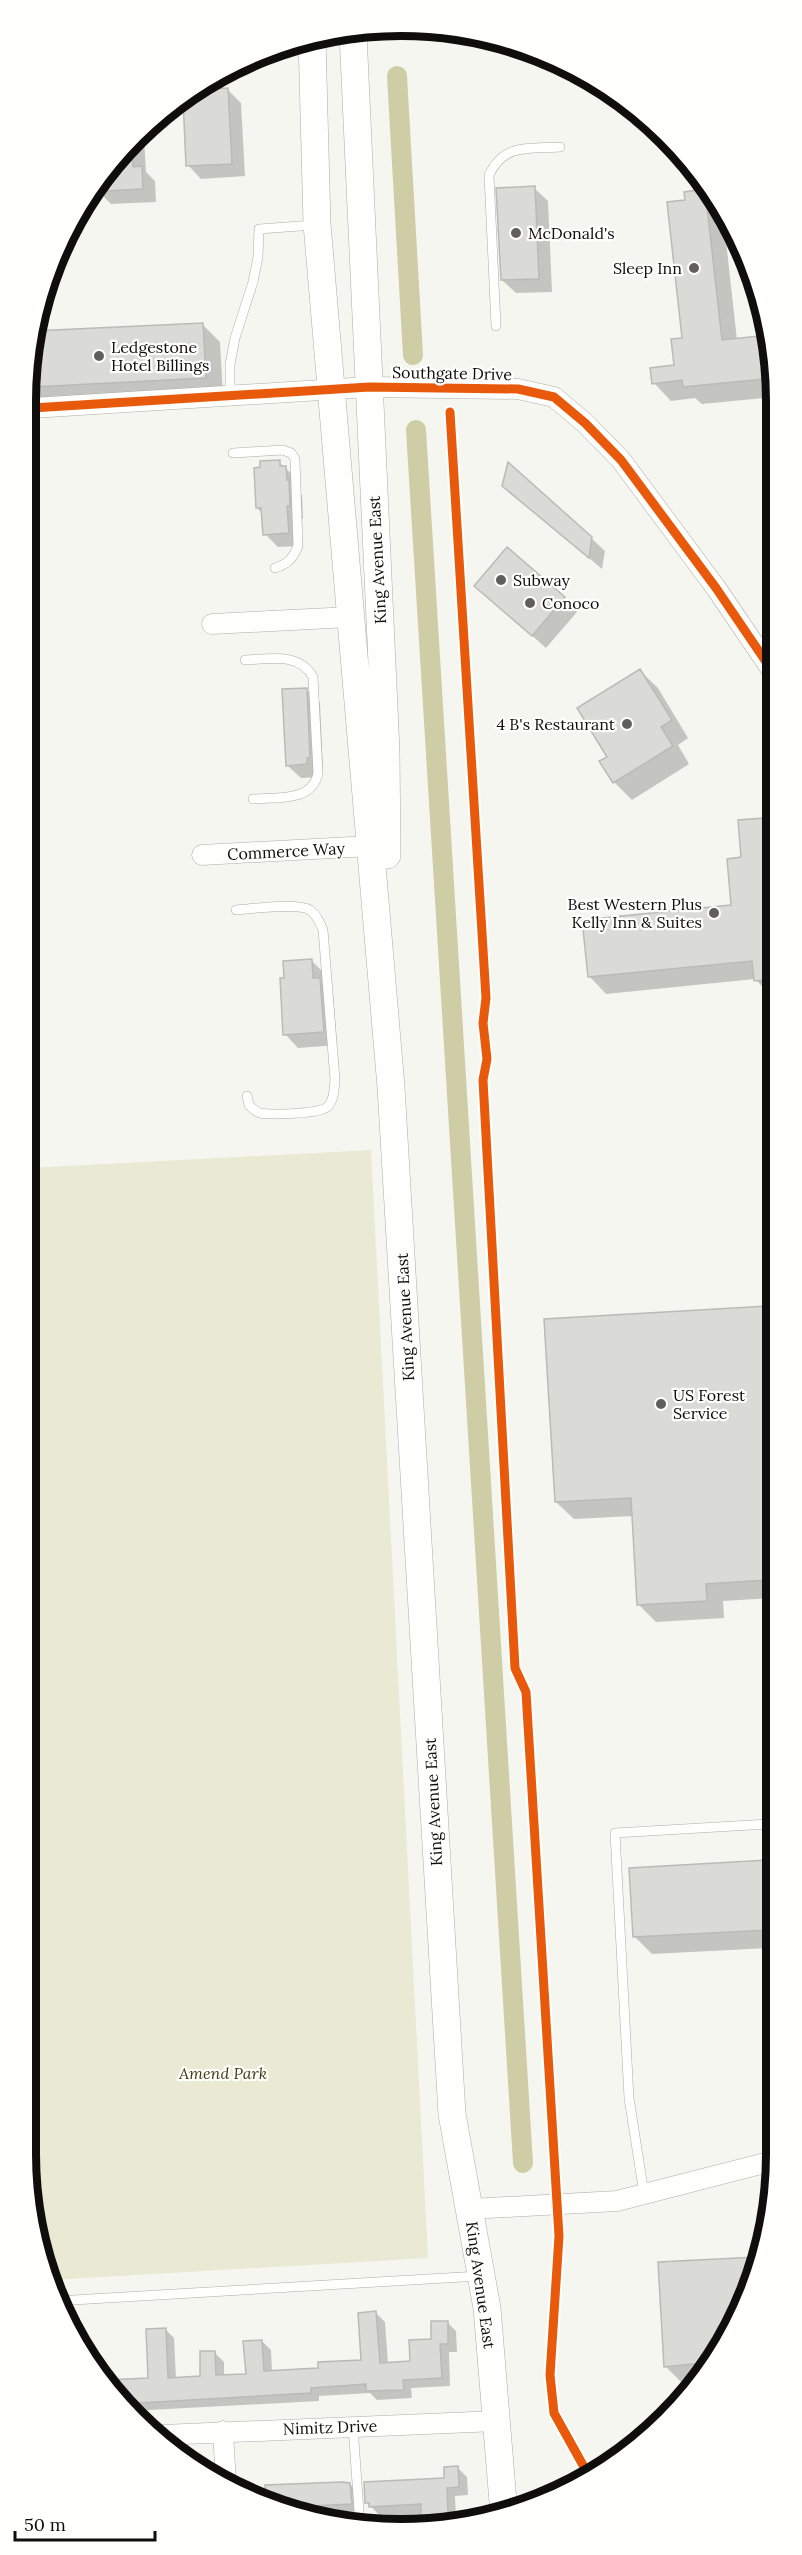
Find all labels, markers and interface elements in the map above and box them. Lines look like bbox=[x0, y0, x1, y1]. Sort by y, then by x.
place label: McDonald's bbox=[528, 223, 615, 243]
marker: McDonald's bbox=[509, 226, 523, 240]
place label: Sleep Inn bbox=[613, 258, 682, 278]
marker: Sleep Inn bbox=[687, 261, 701, 275]
place label: Ledgestone Hotel Billings bbox=[111, 337, 209, 375]
marker: Ledgestone Hotel Billings bbox=[92, 349, 106, 363]
street label: Southgate Drive bbox=[392, 362, 512, 384]
street label: King Avenue East bbox=[364, 495, 390, 625]
place label: Subway bbox=[513, 570, 571, 590]
marker: Subway bbox=[494, 573, 508, 587]
place label: Conoco bbox=[542, 593, 599, 613]
marker: Conoco bbox=[523, 596, 537, 610]
place label: 4 B's Restaurant bbox=[496, 714, 616, 734]
marker: 4 B's Restaurant bbox=[620, 717, 634, 731]
street label: Commerce Way bbox=[227, 838, 346, 864]
place label: Best Western Plus Kelly Inn & Suites bbox=[568, 894, 702, 932]
marker: Best Western Plus Kelly Inn & Suites bbox=[707, 906, 721, 920]
street label: King Avenue East bbox=[392, 1252, 418, 1382]
place label: US Forest Service bbox=[673, 1385, 746, 1423]
marker: US Forest Service bbox=[654, 1397, 668, 1411]
street label: King Avenue East bbox=[420, 1737, 446, 1867]
park label: Amend Park bbox=[178, 2063, 267, 2083]
street label: King Avenue East bbox=[462, 2220, 500, 2351]
street label: Nimitz Drive bbox=[283, 2415, 378, 2439]
scale bar bbox=[15, 2504, 154, 2542]
text: 50 m bbox=[24, 2513, 66, 2536]

